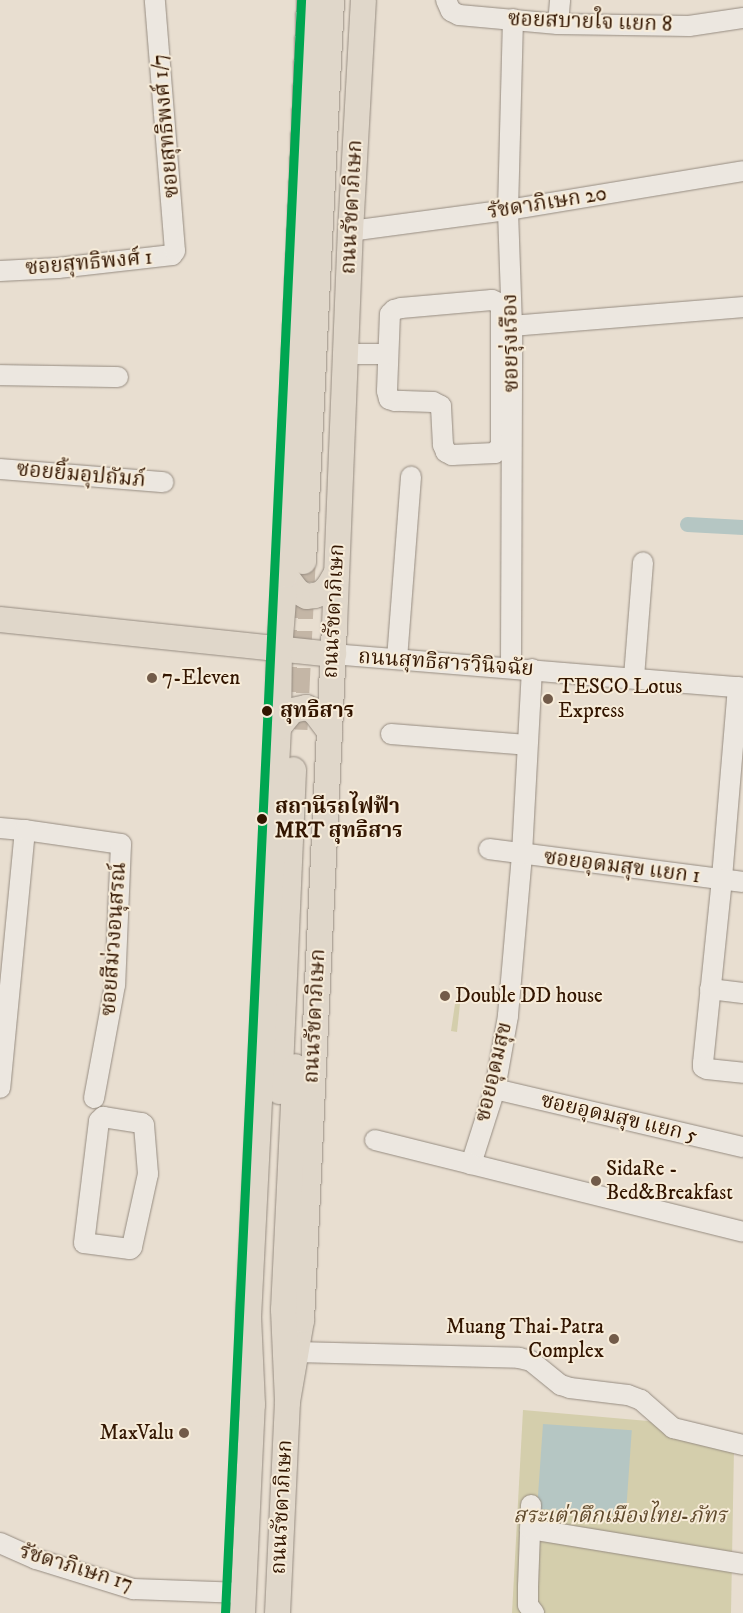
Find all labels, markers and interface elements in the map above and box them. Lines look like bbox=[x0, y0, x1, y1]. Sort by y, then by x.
street label: ซอยสบายใจ แยก 8 bbox=[507, 7, 673, 37]
street label: ซอยสุทธิพงศ์ 1/7 bbox=[147, 53, 185, 199]
street label: ถนนรัชดาภิเษก bbox=[336, 139, 368, 275]
street label: รัชดาภิเษก 20 bbox=[486, 181, 608, 225]
street label: ซอยสุทธิพงศ์ 1 bbox=[24, 245, 154, 281]
street label: ซอยรุ่งเรือง bbox=[498, 293, 524, 393]
street label: ซอยยิ้มอุปถัมภ์ bbox=[15, 457, 147, 493]
street label: ถนนรัชดาภิเษก bbox=[318, 543, 350, 679]
street label: ถนนสุทธิสารวินิจฉัย bbox=[357, 644, 535, 682]
place label: 7-Eleven bbox=[162, 665, 240, 691]
marker: 7-Eleven bbox=[146, 672, 158, 684]
place label: TESCO Lotus Express bbox=[558, 674, 682, 724]
marker: TESCO Lotus Express bbox=[542, 693, 554, 705]
place label: สุทธิสาร bbox=[280, 698, 354, 724]
marker: สุทธิสาร bbox=[258, 702, 276, 720]
place label: สถานีรถไฟฟ้า MRT สุทธิสาร bbox=[275, 794, 403, 844]
marker: สถานีรถไฟฟ้า MRT สุทธิสาร bbox=[253, 810, 271, 828]
street label: ซอยอุดมสุข แยก 1 bbox=[542, 845, 702, 889]
street label: ซอยสีม่วงอนุสรณ์ bbox=[96, 861, 132, 1017]
street label: ถนนรัชดาภิเษก bbox=[299, 948, 331, 1084]
place label: Double DD house bbox=[455, 983, 603, 1009]
marker: Double DD house bbox=[439, 990, 451, 1002]
street label: ซอยอุดมสุข bbox=[470, 1020, 518, 1124]
street label: ซอยอุดมสุข แยก 5 bbox=[538, 1088, 700, 1148]
place label: SidaRe - Bed&Breakfast bbox=[606, 1156, 733, 1206]
marker: SidaRe - Bed&Breakfast bbox=[590, 1175, 602, 1187]
place label: Muang Thai-Patra Complex bbox=[446, 1314, 604, 1364]
marker: Muang Thai-Patra Complex bbox=[608, 1333, 620, 1345]
place label: MaxValu bbox=[100, 1420, 174, 1446]
marker: MaxValu bbox=[178, 1427, 190, 1439]
street label: ถนนรัชดาภิเษก bbox=[266, 1439, 298, 1575]
park label: สระเต่าตึกเมืองไทย-ภัทร bbox=[513, 1503, 727, 1529]
street label: รัชดาภิเษก 17 bbox=[16, 1539, 136, 1597]

